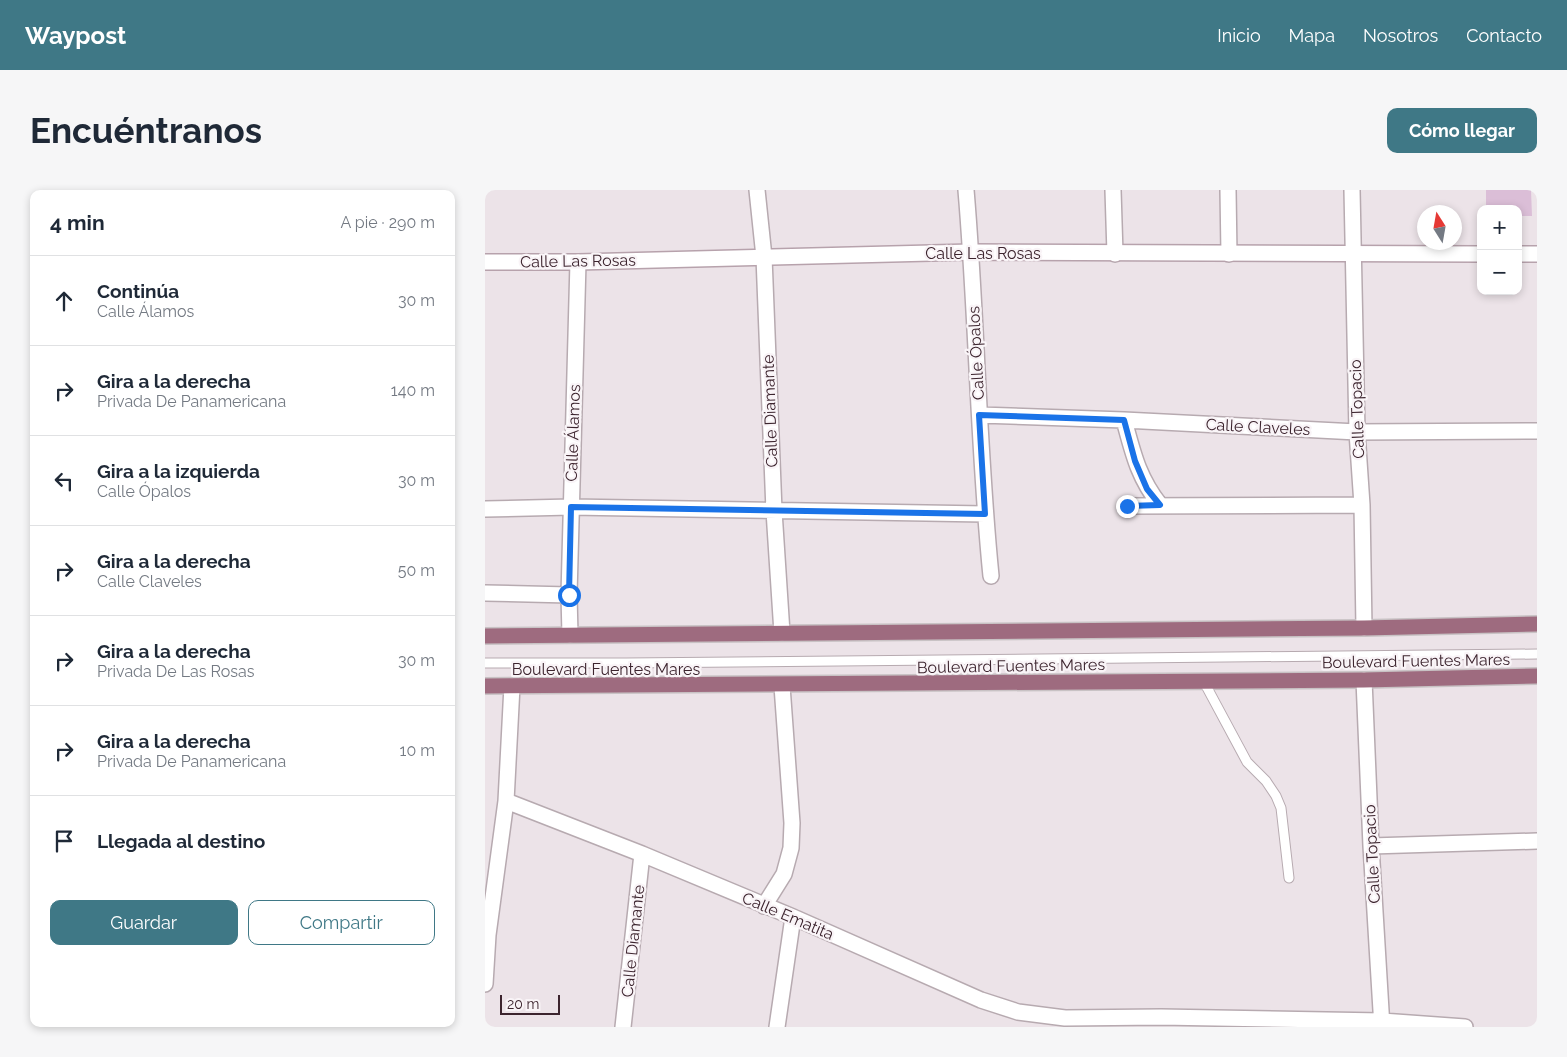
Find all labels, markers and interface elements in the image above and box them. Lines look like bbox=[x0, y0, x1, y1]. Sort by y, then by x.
text: Waypost bbox=[25, 21, 126, 50]
text: Inicio bbox=[1217, 25, 1261, 46]
text: Mapa bbox=[1289, 25, 1335, 46]
text: Nosotros bbox=[1363, 25, 1438, 46]
text: Contacto bbox=[1466, 25, 1542, 46]
button: Cómo llegar bbox=[1387, 108, 1537, 153]
text: Encuéntranos bbox=[30, 110, 262, 151]
north arrow bbox=[1417, 205, 1462, 250]
map controls bbox=[1477, 205, 1522, 295]
button: + bbox=[1477, 205, 1522, 250]
text: 4 min bbox=[50, 210, 105, 235]
text: A pie · 290 m bbox=[340, 213, 435, 232]
street label: Calle Las Rosas bbox=[925, 244, 1041, 263]
street label: Calle Las Rosas bbox=[520, 250, 636, 272]
button: − bbox=[1477, 250, 1522, 295]
text: Continúa bbox=[97, 280, 179, 302]
icon: ahead bbox=[50, 287, 78, 315]
text: 30 m bbox=[398, 291, 435, 310]
text: Calle Álamos bbox=[97, 302, 194, 321]
street label: Calle Ópalos bbox=[963, 305, 988, 401]
street label: Calle Diamante bbox=[759, 354, 781, 468]
street label: Calle Topacio bbox=[1346, 359, 1368, 459]
text: Gira a la derecha bbox=[97, 370, 251, 392]
icon: right bbox=[50, 377, 78, 405]
text: 140 m bbox=[391, 381, 435, 400]
street label: Calle Álamos bbox=[561, 384, 584, 482]
text: Privada De Panamericana bbox=[97, 392, 286, 411]
street label: Calle Claveles bbox=[1205, 415, 1311, 439]
text: Gira a la izquierda bbox=[97, 460, 260, 482]
icon: left bbox=[50, 467, 78, 495]
text: 30 m bbox=[398, 471, 435, 490]
text: Calle Ópalos bbox=[97, 482, 191, 501]
route end bbox=[1116, 495, 1139, 518]
text: Gira a la derecha bbox=[97, 550, 251, 572]
icon: right bbox=[50, 557, 78, 585]
text: 50 m bbox=[398, 561, 435, 580]
text: Calle Claveles bbox=[97, 572, 202, 591]
route start bbox=[558, 584, 581, 607]
text: Gira a la derecha bbox=[97, 640, 251, 662]
icon: right bbox=[50, 647, 78, 675]
street label: Boulevard Fuentes Mares bbox=[1322, 650, 1511, 672]
text: 30 m bbox=[398, 651, 435, 670]
street label: Boulevard Fuentes Mares bbox=[917, 655, 1106, 677]
street label: Boulevard Fuentes Mares bbox=[512, 660, 700, 679]
text: Privada De Las Rosas bbox=[97, 662, 255, 681]
text: Gira a la derecha bbox=[97, 730, 251, 752]
icon: right bbox=[50, 737, 78, 765]
text: 10 m bbox=[400, 741, 435, 760]
text: Privada De Panamericana bbox=[97, 752, 286, 771]
street label: Calle Topacio bbox=[1360, 804, 1384, 904]
icon: arrive bbox=[50, 827, 78, 855]
text: Llegada al destino bbox=[97, 830, 265, 852]
street label: Calle Diamante bbox=[618, 884, 648, 998]
street label: Calle Ematita bbox=[739, 888, 837, 944]
button: Guardar bbox=[50, 900, 238, 945]
button: Compartir bbox=[248, 900, 435, 945]
scale bar bbox=[500, 992, 560, 1015]
text: 20 m bbox=[507, 996, 539, 1012]

